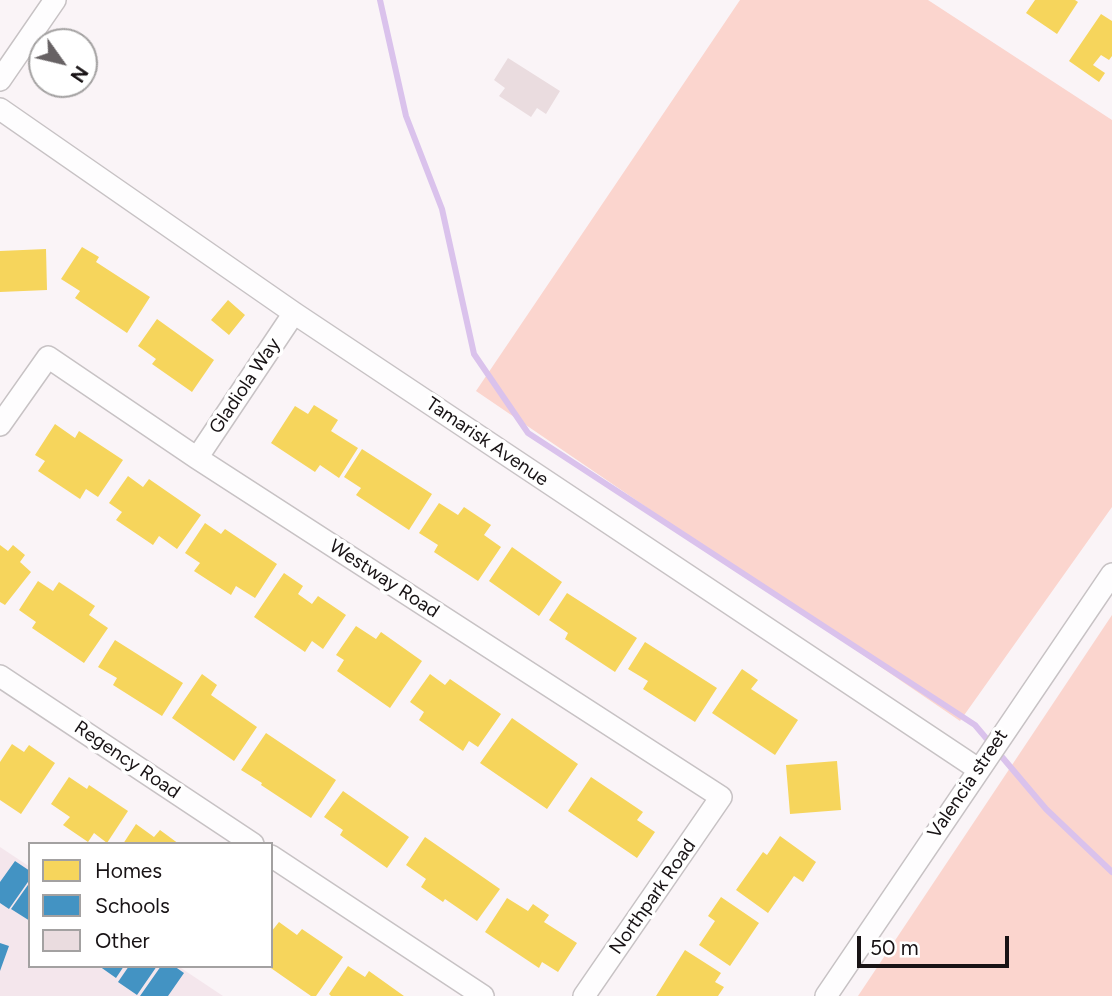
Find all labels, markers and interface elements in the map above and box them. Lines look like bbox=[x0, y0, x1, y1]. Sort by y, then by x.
north arrow bbox=[28, 28, 98, 98]
text: N bbox=[66, 61, 93, 86]
street label: Gladiola Way bbox=[205, 334, 285, 438]
street label: Tamarisk Avenue bbox=[421, 393, 553, 491]
street label: Westway Road bbox=[325, 535, 443, 623]
street label: Regency Road bbox=[70, 716, 184, 804]
street label: Valencia street bbox=[923, 725, 1013, 843]
street label: Northpark Road bbox=[605, 835, 701, 959]
legend bbox=[28, 842, 273, 968]
text: Homes bbox=[95, 858, 162, 883]
text: Schools bbox=[95, 893, 170, 918]
scale bar bbox=[860, 922, 1012, 966]
text: Other bbox=[95, 928, 150, 953]
text: 50 m bbox=[870, 935, 919, 960]

